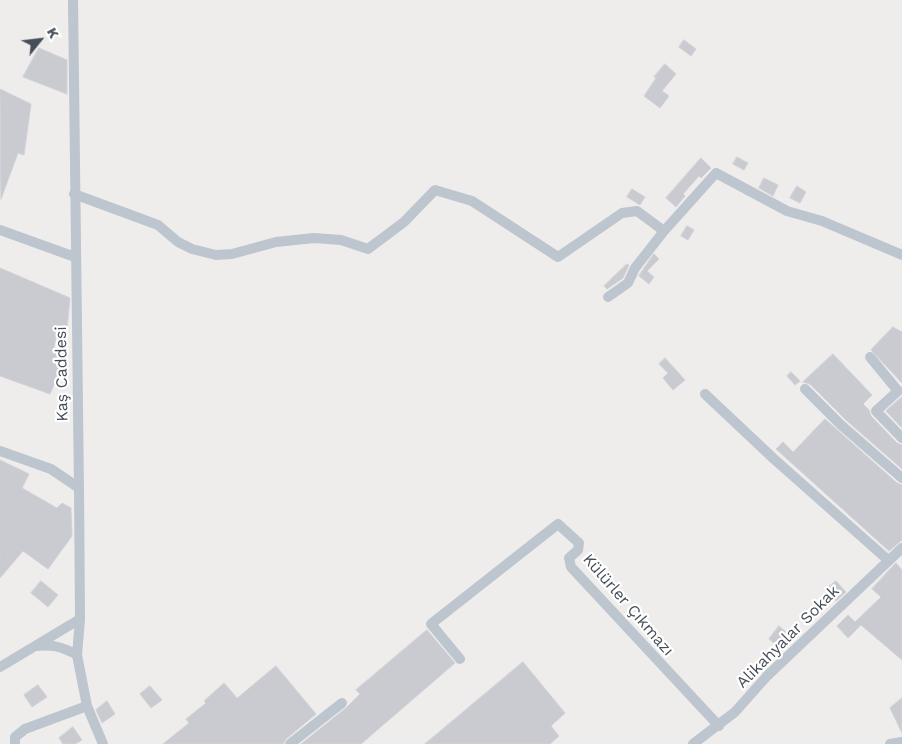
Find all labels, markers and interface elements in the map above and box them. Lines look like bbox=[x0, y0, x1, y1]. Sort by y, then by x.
north arrow bbox=[15, 15, 65, 65]
text: K bbox=[44, 25, 62, 41]
street label: Kaş Caddesi bbox=[52, 326, 72, 422]
street label: Külürler Çıkmazı bbox=[579, 550, 677, 660]
street label: Alikahyalar Sokak bbox=[733, 582, 843, 692]

